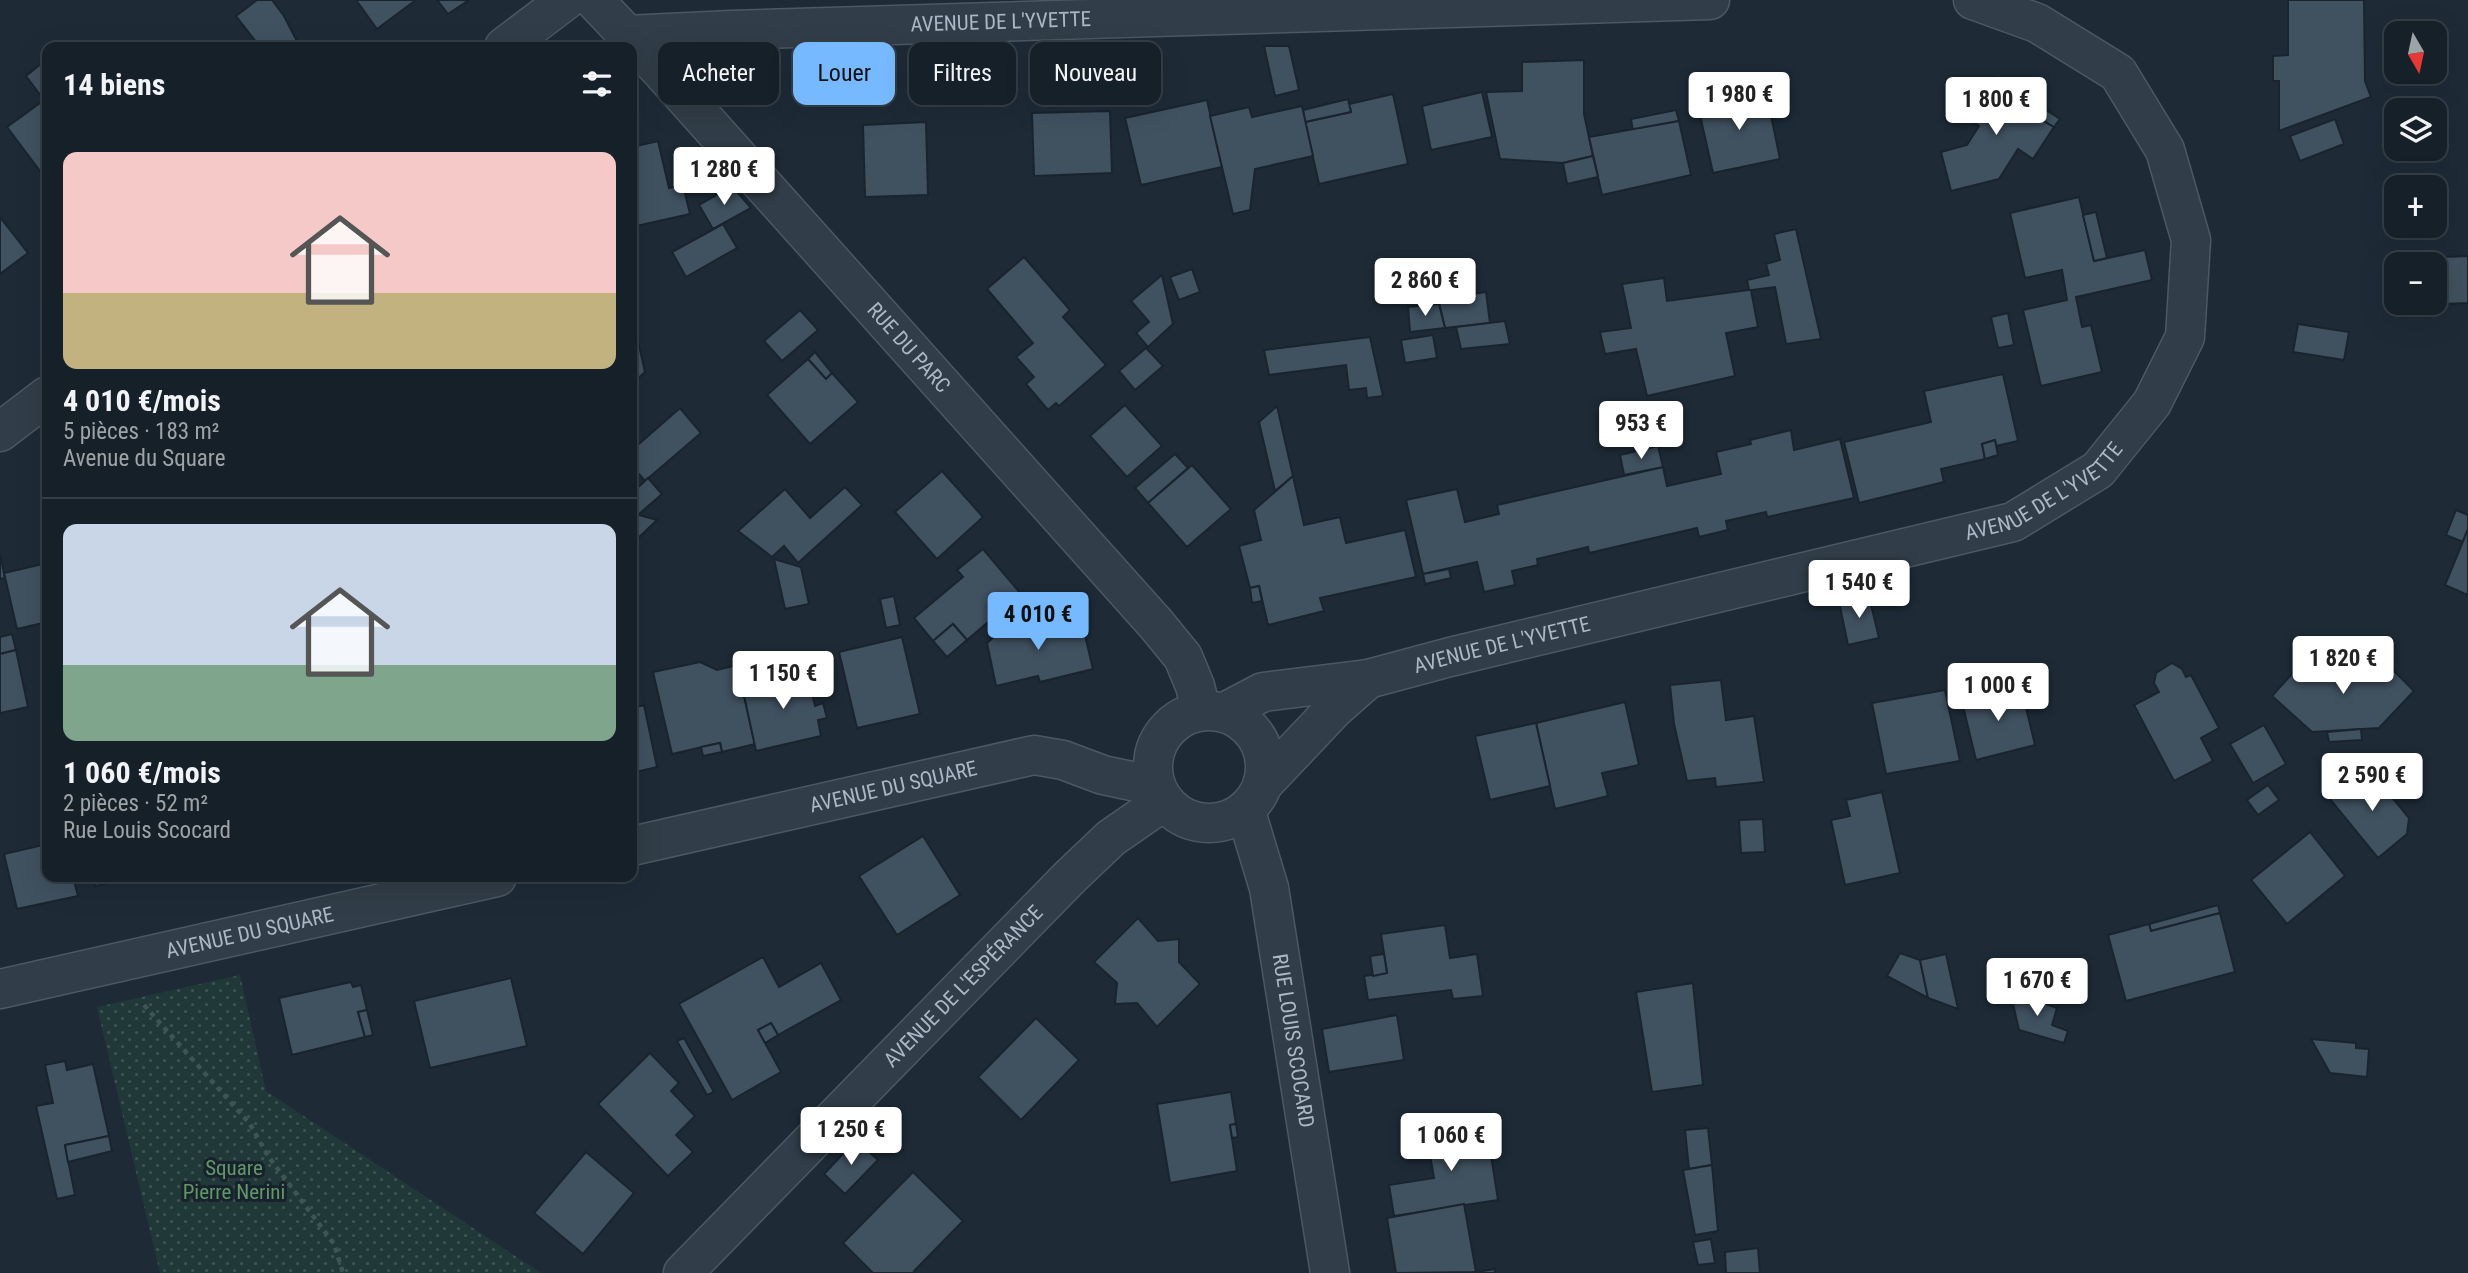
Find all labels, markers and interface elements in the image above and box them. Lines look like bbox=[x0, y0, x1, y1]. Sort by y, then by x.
street label: AVENUE DE L'YVETTE bbox=[910, 7, 1091, 36]
north arrow bbox=[2384, 21, 2446, 84]
map controls bbox=[2384, 21, 2447, 315]
chip: Acheter bbox=[658, 42, 779, 105]
chip: Louer bbox=[793, 42, 895, 105]
chip: Filtres bbox=[909, 42, 1016, 105]
chip: Nouveau bbox=[1030, 42, 1161, 105]
icon: filters bbox=[578, 65, 616, 103]
text: 14 biens bbox=[63, 67, 165, 102]
pin: 1 980 € bbox=[1674, 72, 1804, 132]
pin: 1 800 € bbox=[1931, 78, 2061, 137]
text: 1 980 € bbox=[1705, 81, 1773, 108]
text: 1 800 € bbox=[1962, 86, 2030, 113]
button: layers bbox=[2384, 98, 2447, 161]
pin: 1 280 € bbox=[659, 148, 789, 207]
text: 1 280 € bbox=[690, 156, 758, 183]
button: + bbox=[2384, 175, 2447, 238]
icon: home bbox=[277, 197, 403, 323]
button: − bbox=[2384, 252, 2447, 315]
pin: 2 860 € bbox=[1360, 258, 1490, 318]
text: 2 860 € bbox=[1391, 267, 1459, 294]
street label: RUE DU PARC bbox=[862, 298, 955, 397]
text: 4 010 €/mois bbox=[63, 383, 221, 418]
pin: 953 € bbox=[1592, 402, 1690, 461]
text: 953 € bbox=[1615, 410, 1667, 437]
text: 5 pièces · 183 m² bbox=[63, 418, 219, 445]
street label: AVENUE DE L'YVETTE bbox=[1963, 437, 2127, 545]
text: Avenue du Square bbox=[63, 445, 225, 472]
pin: 1 540 € bbox=[1794, 560, 1924, 620]
icon: home bbox=[277, 569, 403, 695]
text: 1 540 € bbox=[1825, 569, 1893, 596]
pin: 4 010 € bbox=[973, 592, 1103, 652]
text: 4 010 € bbox=[1004, 601, 1072, 628]
street label: AVENUE DE L'YVETTE bbox=[1411, 612, 1593, 678]
pin: 1 820 € bbox=[2278, 636, 2408, 696]
text: 1 820 € bbox=[2309, 645, 2377, 672]
pin: 1 150 € bbox=[718, 652, 848, 711]
text: 1 150 € bbox=[749, 660, 817, 687]
pin: 1 000 € bbox=[1933, 664, 2063, 723]
text: 1 000 € bbox=[1964, 672, 2032, 699]
pin: 2 590 € bbox=[2307, 754, 2437, 813]
text: 1 060 €/mois bbox=[63, 755, 221, 790]
street label: AVENUE DU SQUARE bbox=[807, 756, 979, 817]
text: 2 590 € bbox=[2338, 762, 2406, 789]
text: 2 pièces · 52 m² bbox=[63, 790, 208, 817]
text: Rue Louis Scocard bbox=[63, 817, 231, 844]
street label: AVENUE DE L'ESPÉRANCE bbox=[879, 900, 1048, 1072]
street label: AVENUE DU SQUARE bbox=[164, 902, 336, 963]
street label: RUE LOUIS SCOCARD bbox=[1268, 952, 1319, 1129]
pin: 1 670 € bbox=[1972, 958, 2102, 1018]
text: 1 670 € bbox=[2003, 967, 2071, 994]
pin: 1 250 € bbox=[786, 1108, 916, 1167]
pin: 1 060 € bbox=[1386, 1114, 1516, 1173]
text: 1 250 € bbox=[817, 1116, 885, 1143]
text: 1 060 € bbox=[1417, 1122, 1485, 1149]
park label: Square Pierre Nerini bbox=[183, 1156, 285, 1204]

